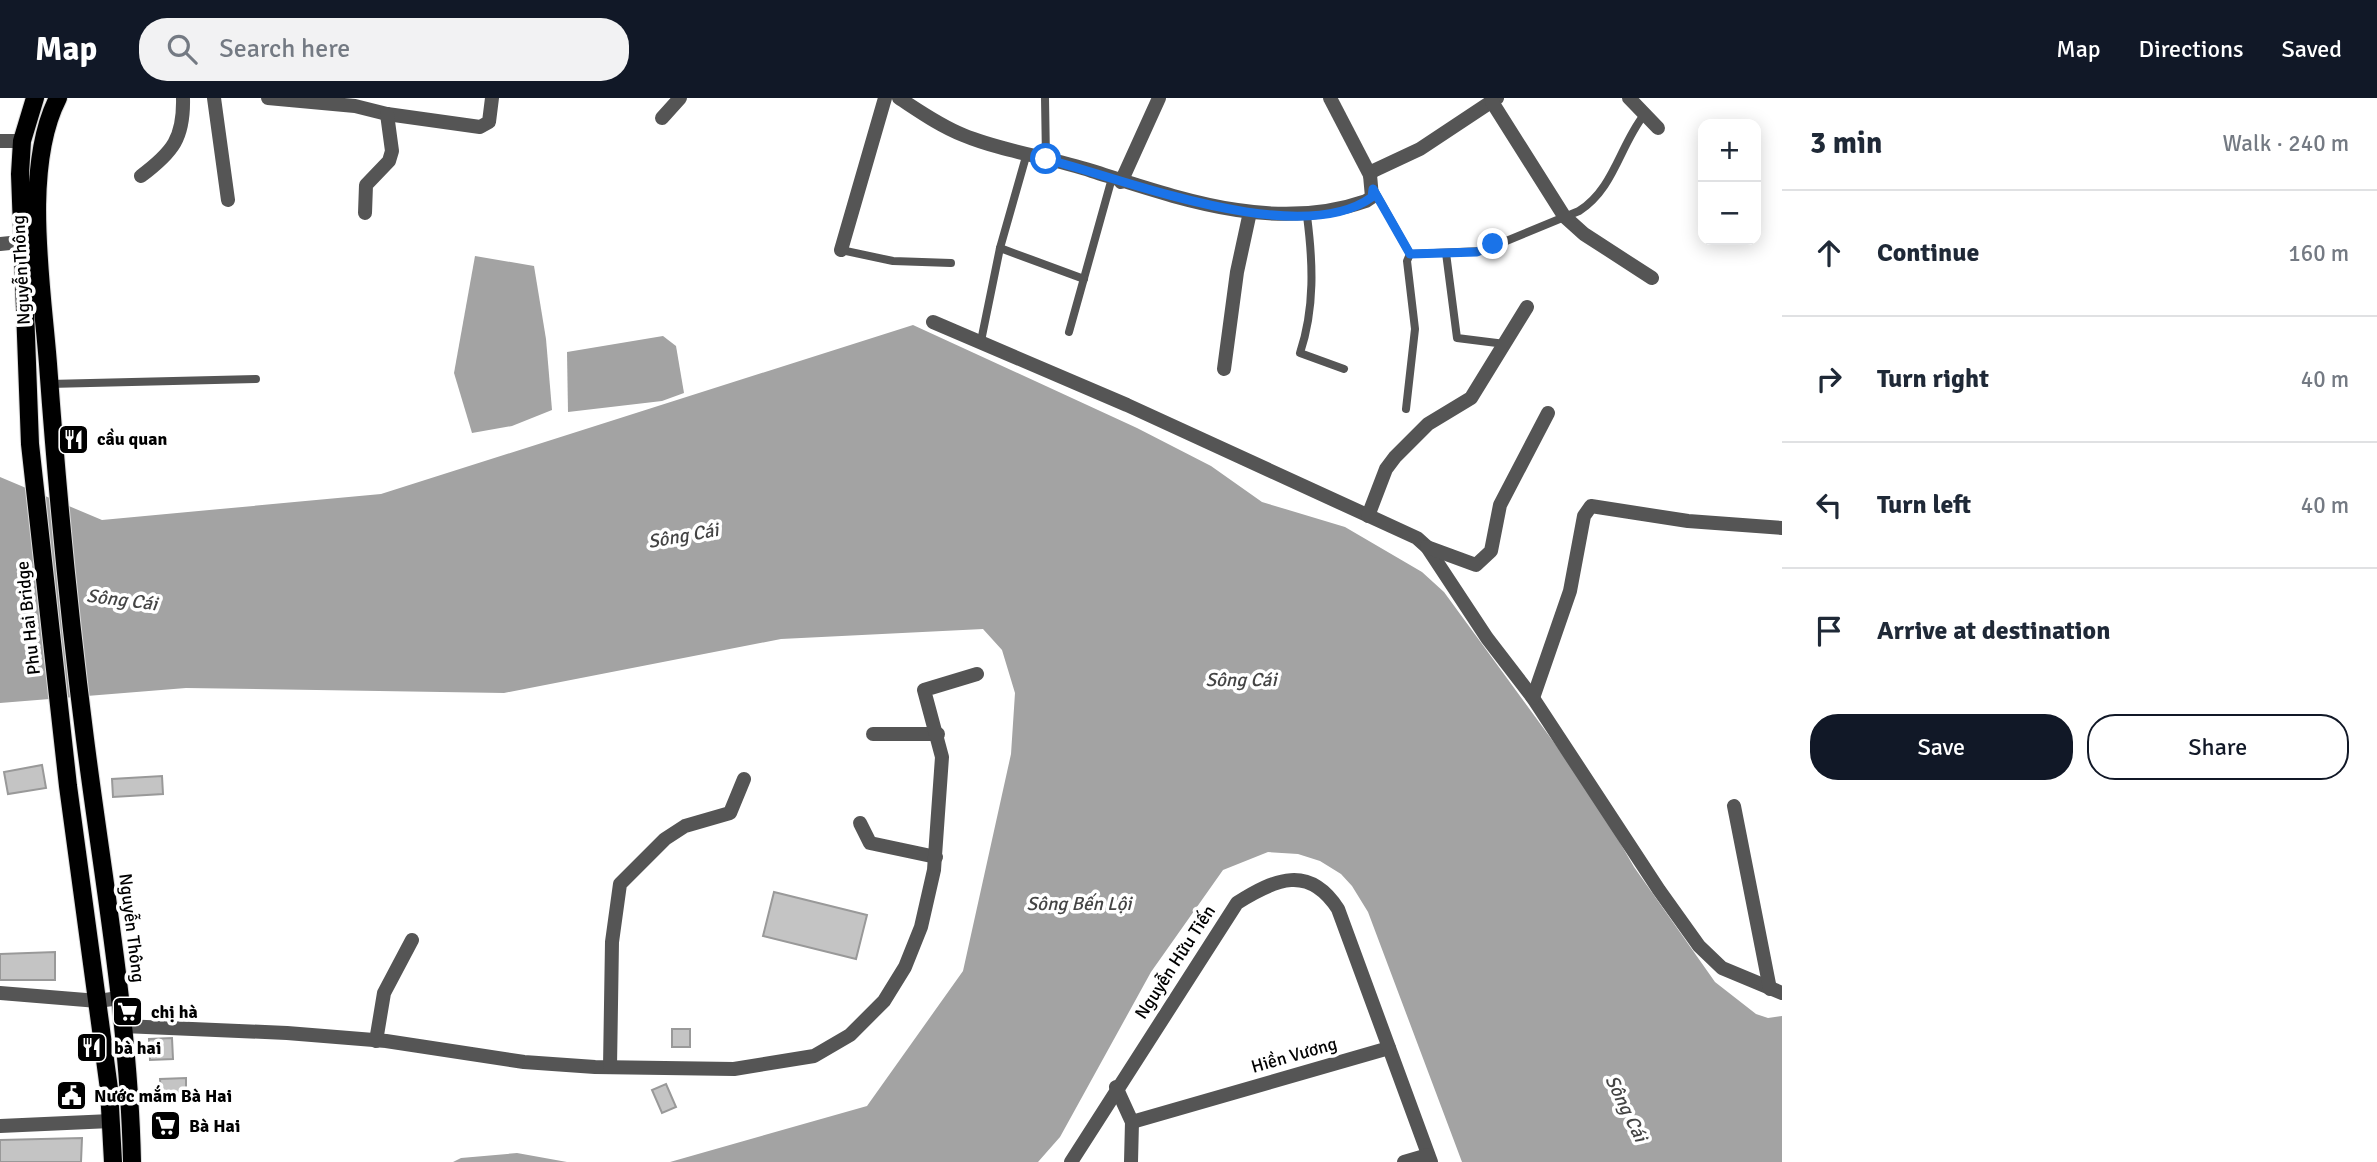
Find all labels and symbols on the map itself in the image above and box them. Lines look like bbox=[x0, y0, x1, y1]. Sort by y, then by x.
route start bbox=[1030, 143, 1061, 174]
street label: Nguyễn Thông bbox=[7, 215, 35, 325]
route end bbox=[1477, 228, 1508, 259]
restaurant icon: cầu quan bbox=[57, 422, 91, 456]
place label: cầu quan bbox=[97, 428, 167, 450]
water label: Sông Cái bbox=[646, 518, 722, 554]
street label: Phu Hai Bridge bbox=[11, 560, 45, 676]
water label: Sông Cái bbox=[85, 584, 160, 616]
water label: Sông Cái bbox=[1205, 668, 1278, 692]
street label: Nguyễn Thông bbox=[114, 872, 150, 984]
water label: Sông Bến Lội bbox=[1026, 892, 1133, 916]
street label: Nguyễn Hữu Tiến bbox=[1130, 901, 1220, 1023]
supermarket icon: chị hà bbox=[111, 995, 145, 1029]
place label: chị hà bbox=[151, 1001, 198, 1023]
restaurant icon: bà hai bbox=[74, 1031, 108, 1065]
street label: Hiền Vương bbox=[1249, 1032, 1339, 1078]
place label: bà hai bbox=[114, 1037, 161, 1059]
water label: Sông Cái bbox=[1600, 1071, 1653, 1147]
public building icon: Nước mắm Bà Hai bbox=[54, 1079, 88, 1113]
place label: Nước mắm Bà Hai bbox=[94, 1084, 232, 1107]
supermarket icon: Bà Hai bbox=[149, 1109, 183, 1143]
place label: Bà Hai bbox=[189, 1115, 240, 1137]

